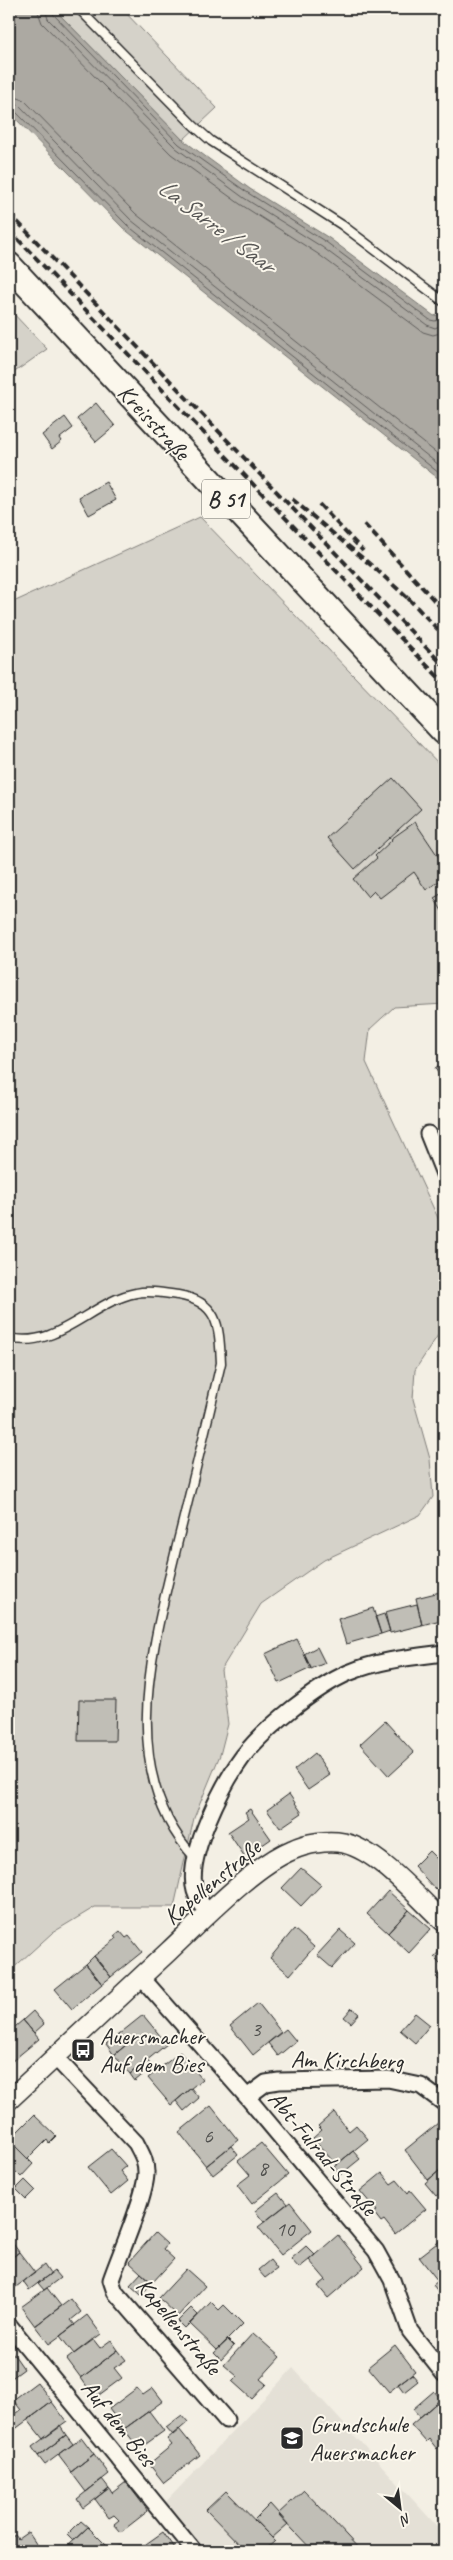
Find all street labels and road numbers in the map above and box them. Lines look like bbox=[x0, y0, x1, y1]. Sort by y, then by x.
street label: Kreisstraße bbox=[111, 378, 198, 468]
road number: B 51 bbox=[202, 479, 250, 518]
street label: Kapellenstraße bbox=[157, 1831, 268, 1931]
street label: Am Kirchberg bbox=[291, 2044, 405, 2076]
street label: Abt-Fulrad-Straße bbox=[262, 2084, 385, 2223]
street label: Kapellenstraße bbox=[130, 2271, 230, 2382]
street label: Auf dem Bies bbox=[75, 2373, 165, 2475]

